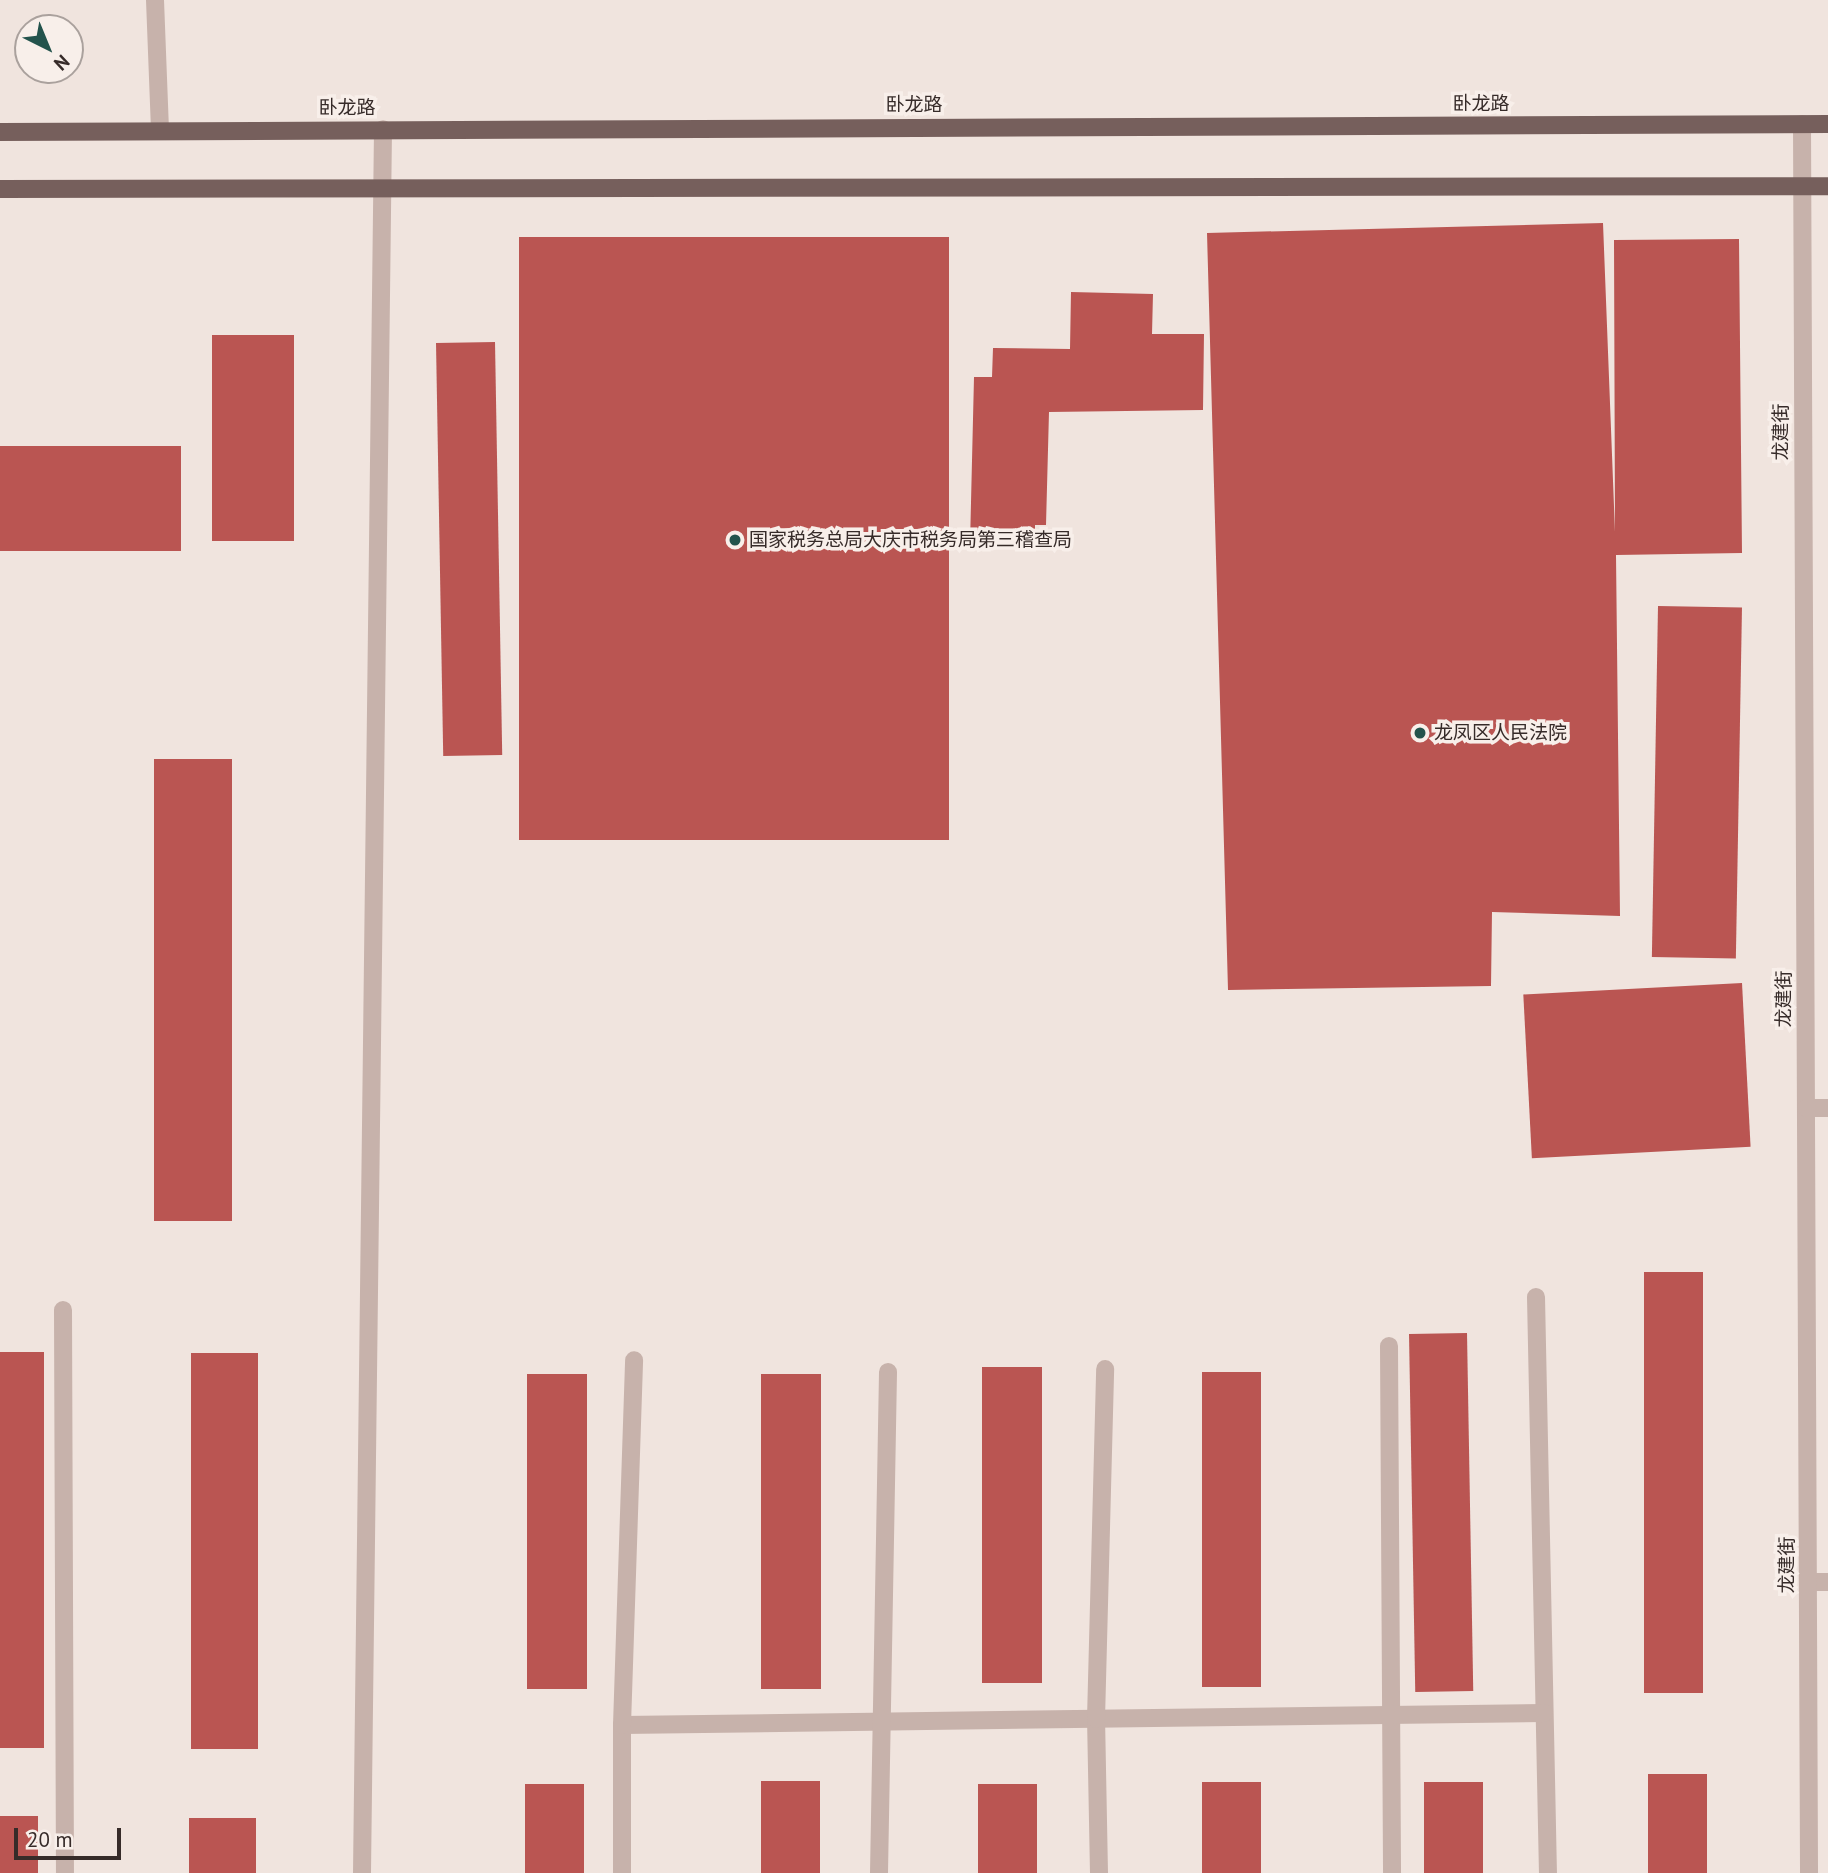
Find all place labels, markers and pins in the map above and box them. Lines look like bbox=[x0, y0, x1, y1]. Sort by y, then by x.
place label: 国家税务总局大庆市税务局第三稽查局 bbox=[749, 529, 1072, 551]
marker: 国家税务总局大庆市税务局第三稽查局 bbox=[727, 532, 743, 548]
place label: 龙凤区人民法院 bbox=[1434, 722, 1567, 744]
marker: 龙凤区人民法院 bbox=[1412, 725, 1428, 741]

